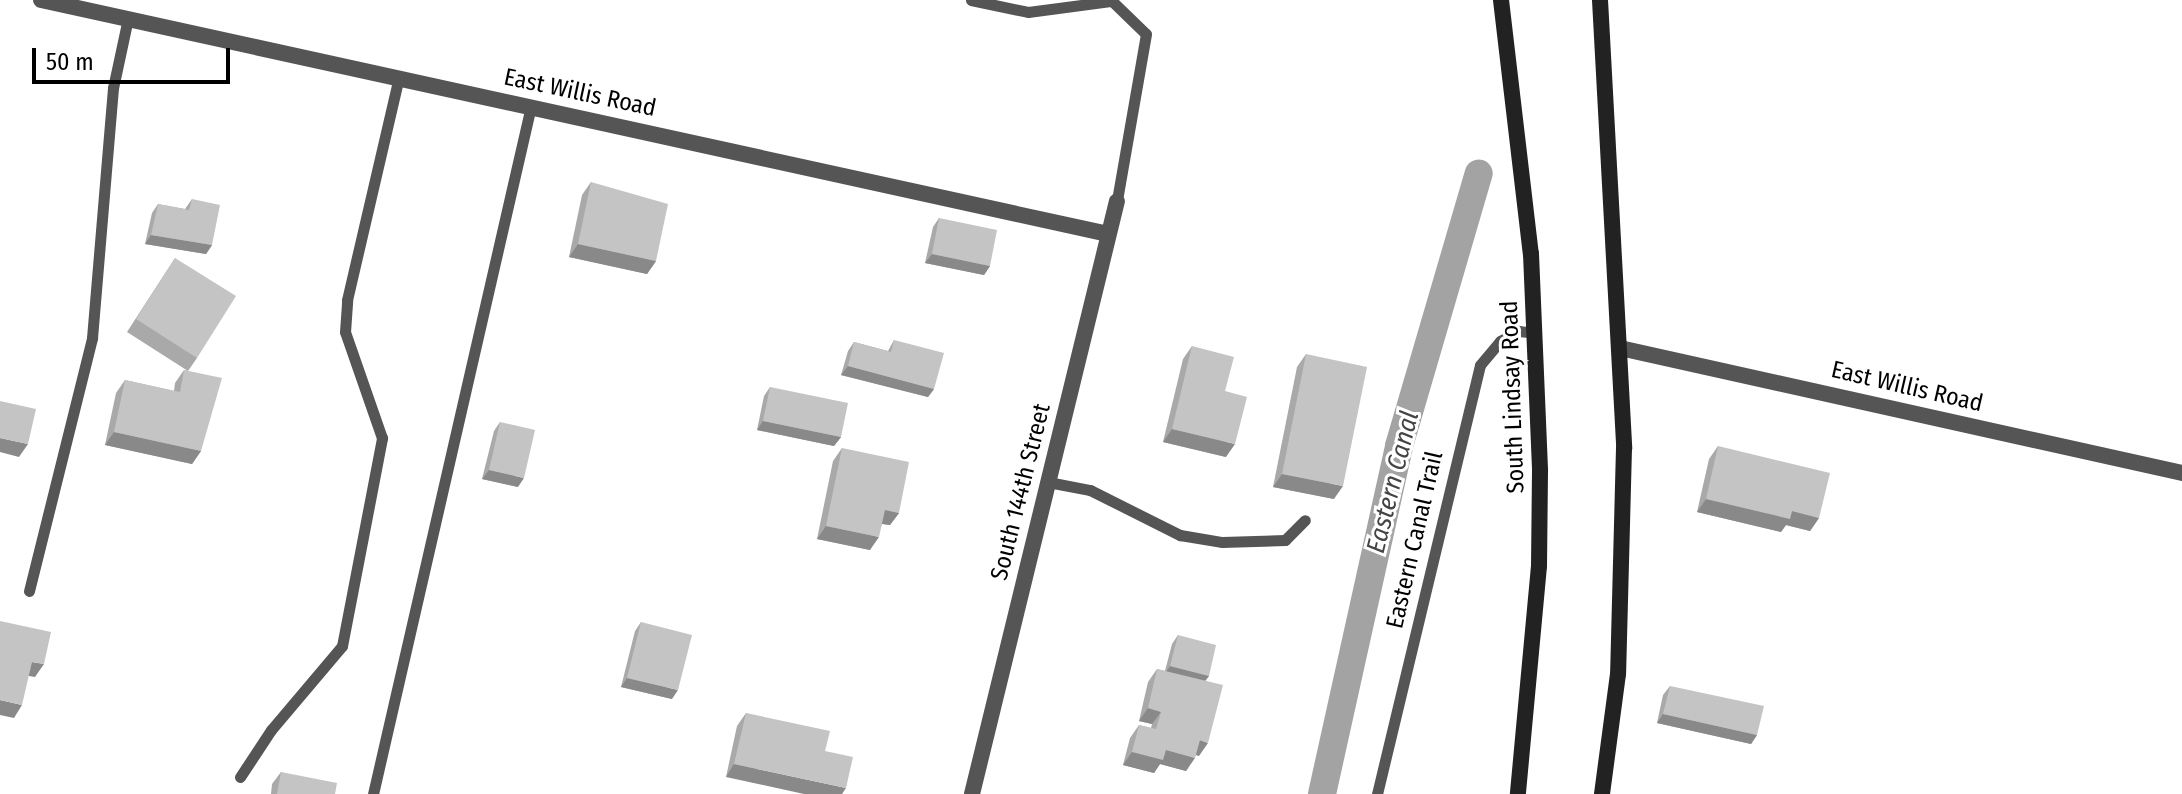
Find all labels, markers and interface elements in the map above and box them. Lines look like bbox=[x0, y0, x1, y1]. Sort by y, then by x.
scale bar bbox=[36, 32, 234, 82]
text: 50 m bbox=[46, 48, 94, 76]
street label: East Willis Road bbox=[501, 63, 659, 123]
street label: South Lindsay Road bbox=[1495, 300, 1531, 494]
street label: East Willis Road bbox=[1828, 356, 1986, 418]
street label: South 144th Street bbox=[985, 401, 1057, 583]
water label: Eastern Canal bbox=[1360, 408, 1426, 556]
street label: Eastern Canal Trail bbox=[1381, 449, 1449, 631]

